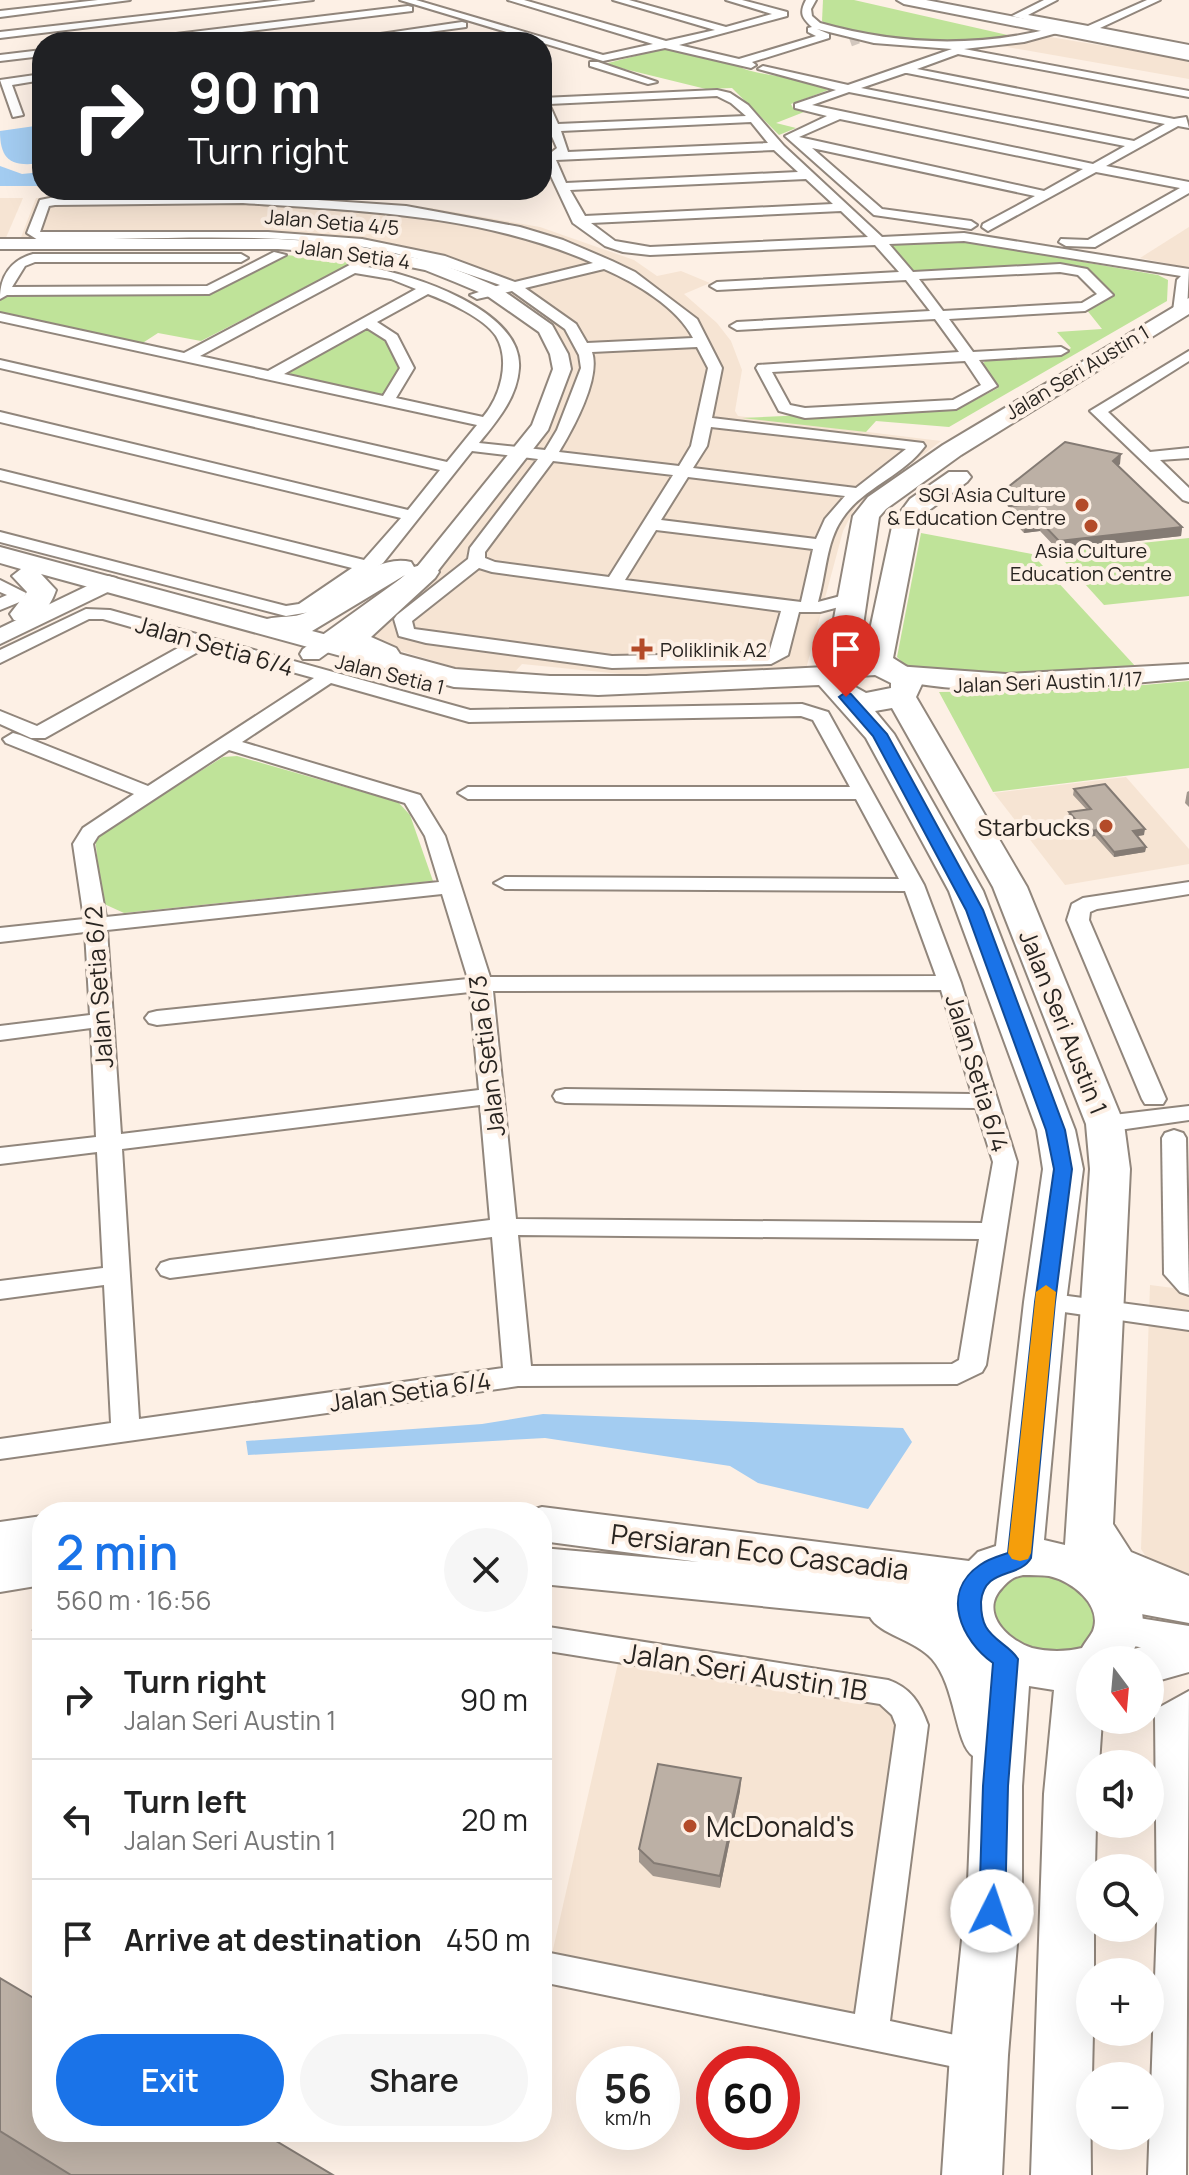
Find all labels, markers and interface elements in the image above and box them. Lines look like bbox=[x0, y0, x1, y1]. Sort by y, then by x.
text: 90 m bbox=[188, 53, 321, 130]
icon: right bbox=[56, 64, 160, 168]
text: Turn right bbox=[188, 126, 349, 175]
street label: Jalan Setia 4/5 bbox=[264, 203, 400, 241]
street label: Jalan Setia 4 bbox=[294, 233, 412, 275]
street label: Jalan Seri Austin 1 bbox=[1000, 318, 1154, 426]
place label: SGI Asia Culture & Education Centre bbox=[887, 481, 1066, 531]
marker: SGI Asia Culture & Education Centre bbox=[1073, 496, 1091, 514]
marker: Asia Culture Education Centre bbox=[1082, 517, 1100, 535]
place label: Asia Culture Education Centre bbox=[1010, 537, 1172, 587]
street label: Jalan Setia 6/4 bbox=[132, 607, 298, 683]
pin bbox=[812, 615, 880, 697]
icon: arrive bbox=[824, 627, 868, 671]
place label: Poliklinik A2 bbox=[660, 636, 767, 663]
marker: Poliklinik A2 bbox=[631, 638, 653, 660]
street label: Jalan Setia 1 bbox=[333, 647, 447, 701]
street label: Jalan Seri Austin 1/17 bbox=[953, 665, 1143, 699]
place label: Starbucks bbox=[978, 810, 1090, 843]
marker: Starbucks bbox=[1097, 817, 1115, 835]
street label: Jalan Setia 6/2 bbox=[76, 905, 120, 1069]
street label: Jalan Seri Austin 1 bbox=[1012, 925, 1116, 1119]
street label: Jalan Setia 6/3 bbox=[460, 974, 512, 1138]
street label: Jalan Setia 6/4 bbox=[938, 990, 1018, 1156]
street label: Jalan Setia 6/4 bbox=[327, 1363, 493, 1419]
street label: Persiaran Eco Cascadia bbox=[609, 1514, 911, 1588]
text: 2 min bbox=[56, 1519, 178, 1584]
button: close bbox=[444, 1528, 528, 1612]
text: 560 m · 16:56 bbox=[56, 1582, 212, 1618]
street label: Jalan Seri Austin 1B bbox=[622, 1633, 870, 1709]
north arrow bbox=[1076, 1646, 1164, 1734]
map controls bbox=[1076, 1646, 1164, 2150]
text: Turn right bbox=[124, 1661, 267, 1702]
icon: right bbox=[56, 1677, 100, 1721]
text: 90 m bbox=[460, 1679, 528, 1720]
text: Jalan Seri Austin 1 bbox=[124, 1702, 336, 1738]
button: sound bbox=[1076, 1750, 1164, 1838]
text: Turn left bbox=[124, 1781, 247, 1822]
icon: left bbox=[56, 1797, 100, 1841]
text: 20 m bbox=[461, 1799, 528, 1840]
place label: McDonald's bbox=[706, 1807, 854, 1845]
marker: McDonald's bbox=[681, 1817, 699, 1835]
text: Jalan Seri Austin 1 bbox=[124, 1822, 336, 1858]
button: search bbox=[1076, 1854, 1164, 1942]
position arrow bbox=[950, 1869, 1034, 1953]
icon: arrive bbox=[56, 1917, 100, 1961]
text: Arrive at destination bbox=[124, 1919, 422, 1960]
text: 450 m bbox=[446, 1919, 531, 1960]
button: + bbox=[1076, 1958, 1164, 2046]
button: Exit bbox=[56, 2034, 284, 2126]
button: Share bbox=[300, 2034, 528, 2126]
speed limit sign: 60 bbox=[696, 2046, 800, 2150]
text: 56 bbox=[604, 2060, 652, 2115]
button: − bbox=[1076, 2062, 1164, 2150]
text: km/h bbox=[605, 2104, 651, 2131]

